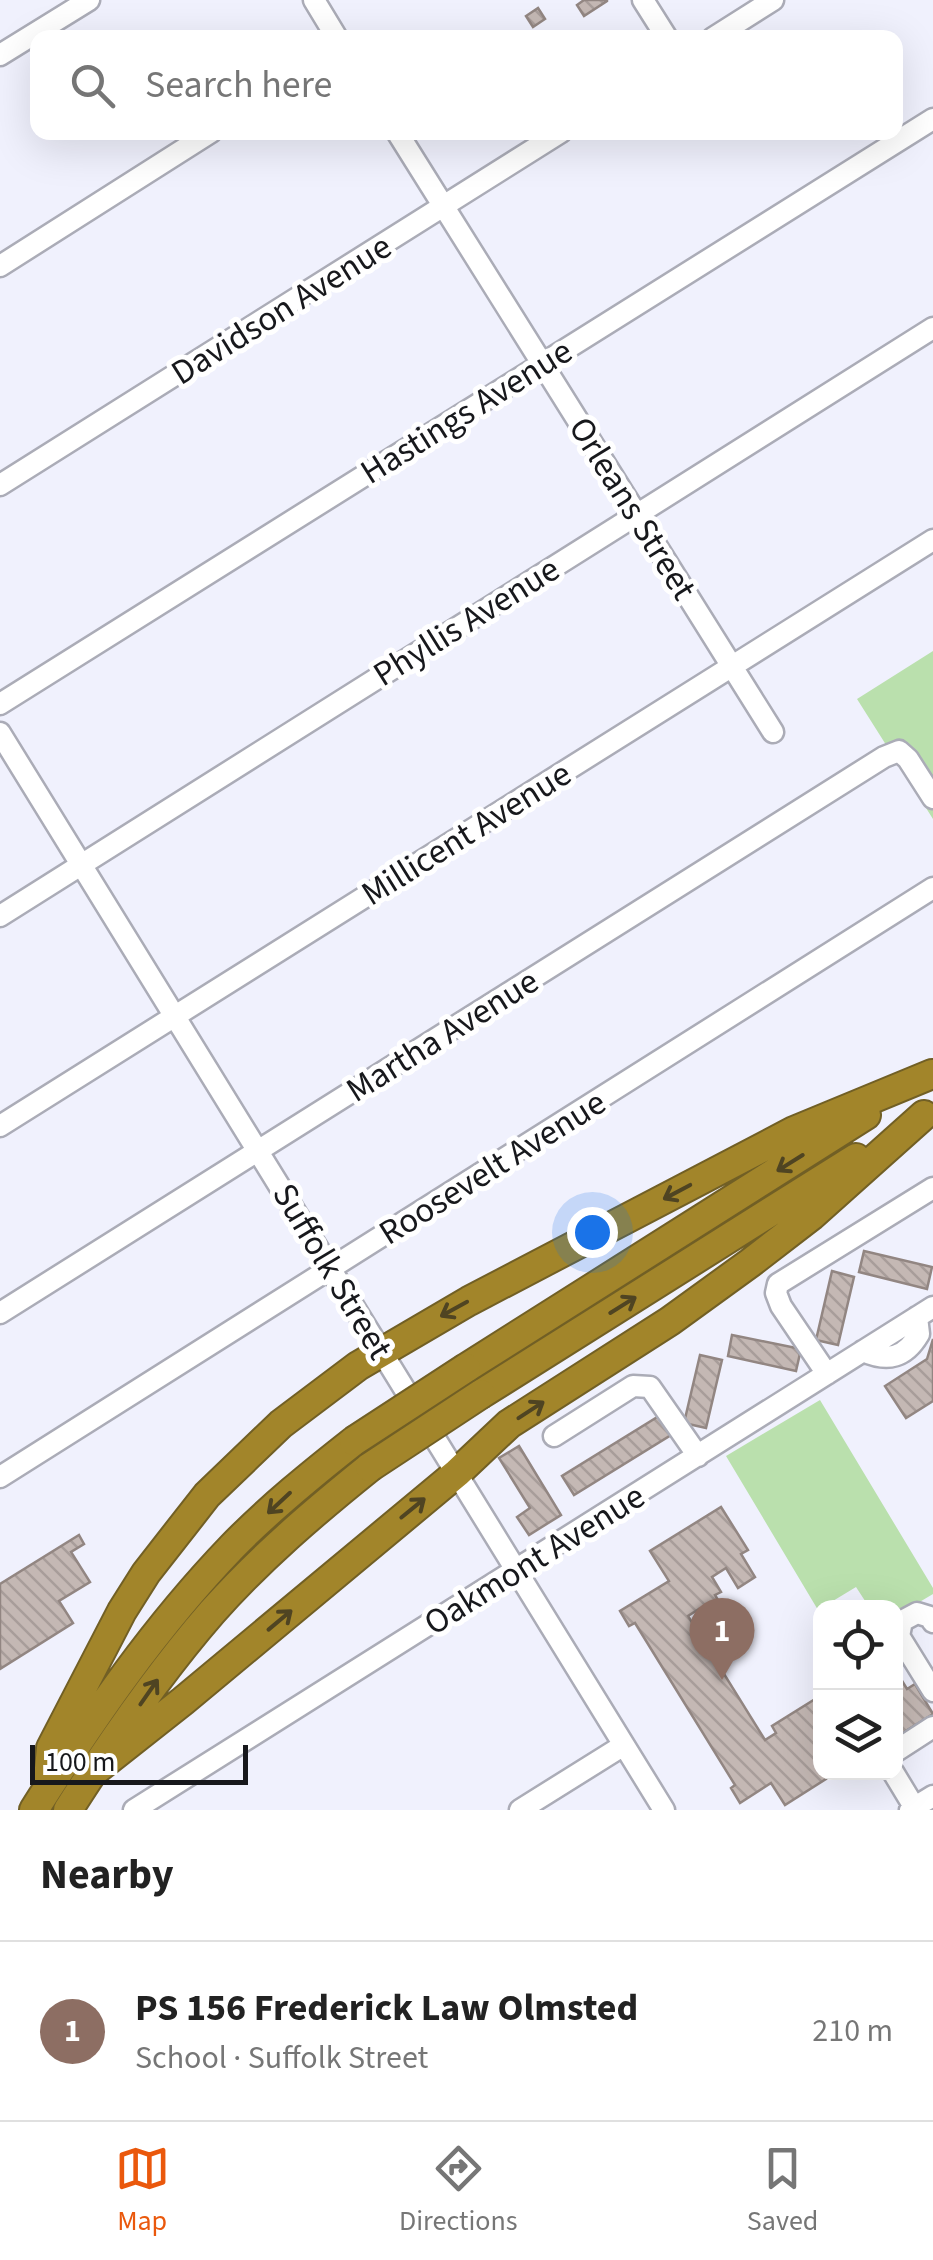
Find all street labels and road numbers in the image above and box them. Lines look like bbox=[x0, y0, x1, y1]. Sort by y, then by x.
street label: Davidson Avenue bbox=[162, 222, 401, 398]
street label: Hastings Avenue bbox=[351, 327, 582, 497]
street label: Orleans Street bbox=[556, 407, 708, 610]
street label: Phyllis Avenue bbox=[364, 545, 569, 699]
street label: Millicent Avenue bbox=[352, 749, 581, 918]
street label: Martha Avenue bbox=[337, 957, 548, 1115]
street label: Roosevelt Avenue bbox=[370, 1078, 616, 1258]
street label: Suffolk Street bbox=[260, 1174, 405, 1369]
street label: Oakmont Avenue bbox=[414, 1472, 655, 1648]

